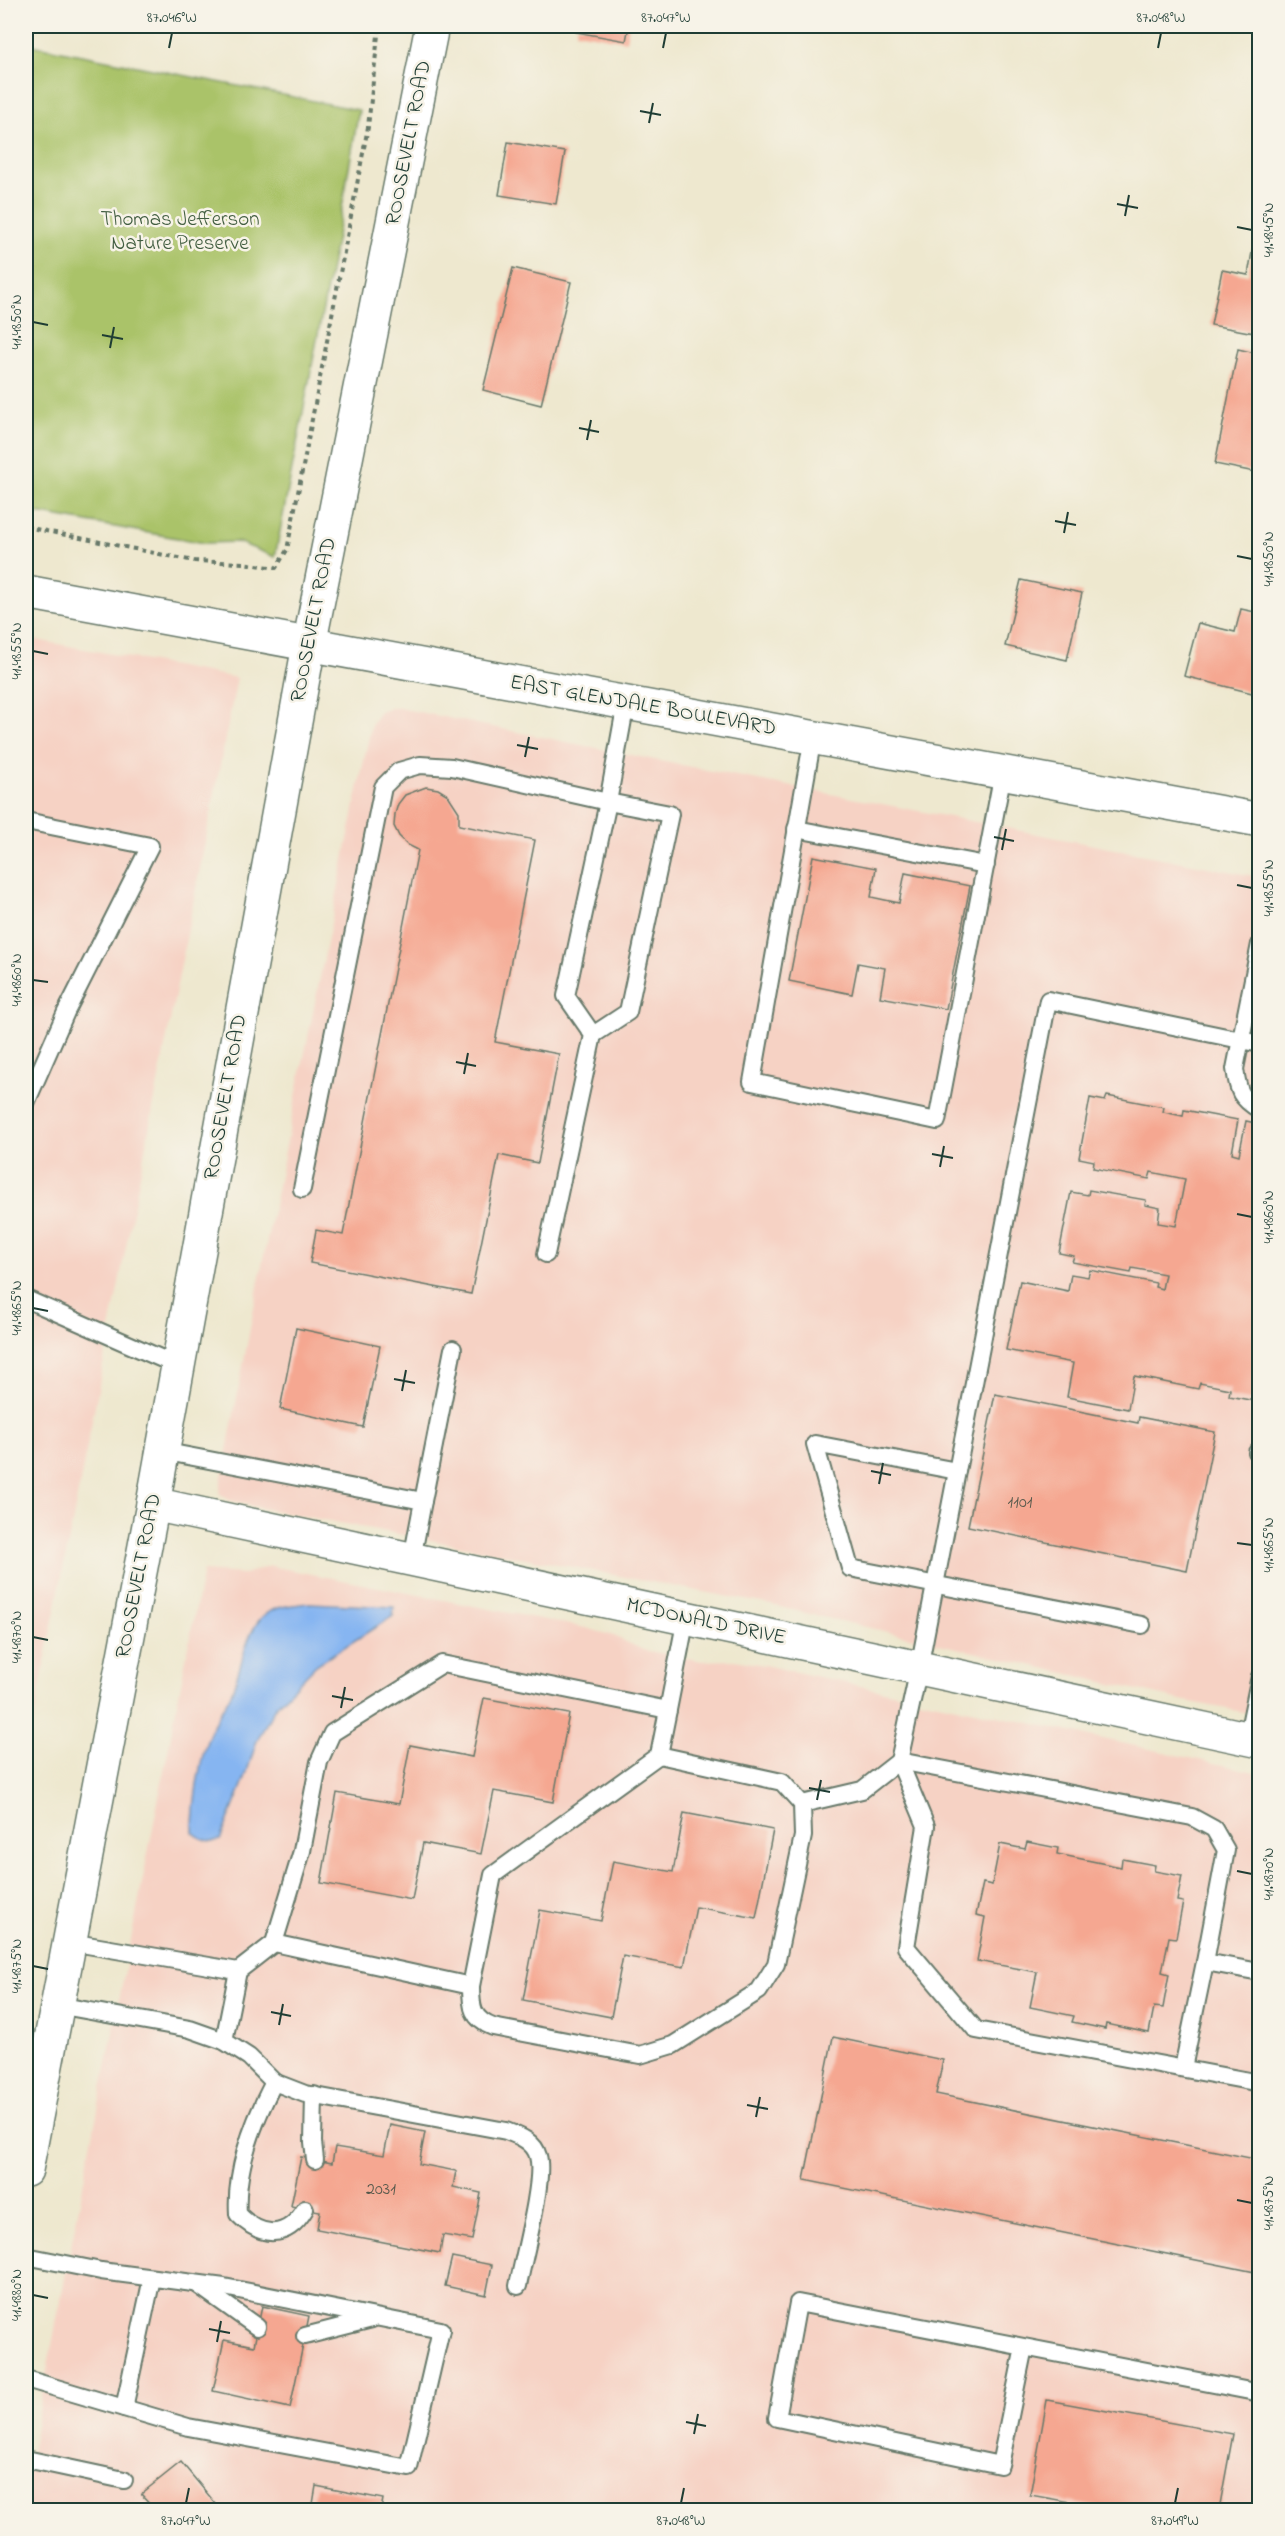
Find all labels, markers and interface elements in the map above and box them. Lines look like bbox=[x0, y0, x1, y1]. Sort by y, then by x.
text: 87.046°W bbox=[147, 7, 197, 29]
text: 87.047°W bbox=[641, 7, 691, 29]
text: 87.048°W bbox=[1137, 7, 1185, 29]
street label: ROOSEVELT ROAD bbox=[378, 58, 440, 228]
text: 41.4845°N bbox=[1258, 203, 1280, 257]
park label: Thomas Jefferson Nature Preserve bbox=[100, 205, 260, 259]
text: 41.4850°N bbox=[6, 294, 28, 350]
text: 41.4850°N bbox=[1258, 531, 1280, 587]
street label: ROOSEVELT ROAD bbox=[283, 535, 345, 705]
text: 41.4855°N bbox=[6, 622, 28, 680]
street label: EAST GLENDALE BOULEVARD bbox=[507, 668, 779, 744]
text: 41.4855°N bbox=[1258, 859, 1280, 917]
text: 41.4860°N bbox=[6, 953, 28, 1007]
street label: ROOSEVELT ROAD bbox=[197, 1012, 255, 1182]
text: 41.4860°N bbox=[1258, 1190, 1280, 1244]
text: 41.4865°N bbox=[6, 1280, 28, 1336]
house number: 1101 bbox=[1008, 1490, 1033, 1516]
street label: ROOSEVELT ROAD bbox=[108, 1491, 170, 1661]
text: 41.4865°N bbox=[1258, 1517, 1280, 1573]
street label: MCDONALD DRIVE bbox=[623, 1590, 789, 1654]
text: 41.4870°N bbox=[6, 1611, 28, 1663]
text: 41.4870°N bbox=[1258, 1848, 1280, 1900]
text: 41.4875°N bbox=[6, 1939, 28, 1993]
text: 41.4875°N bbox=[1258, 2176, 1280, 2230]
house number: 2031 bbox=[366, 2177, 396, 2203]
text: 41.4880°N bbox=[6, 2269, 28, 2321]
text: 87.047°W bbox=[161, 2510, 211, 2532]
text: 87.048°W bbox=[657, 2510, 705, 2532]
text: 87.049°W bbox=[1151, 2510, 1199, 2532]

